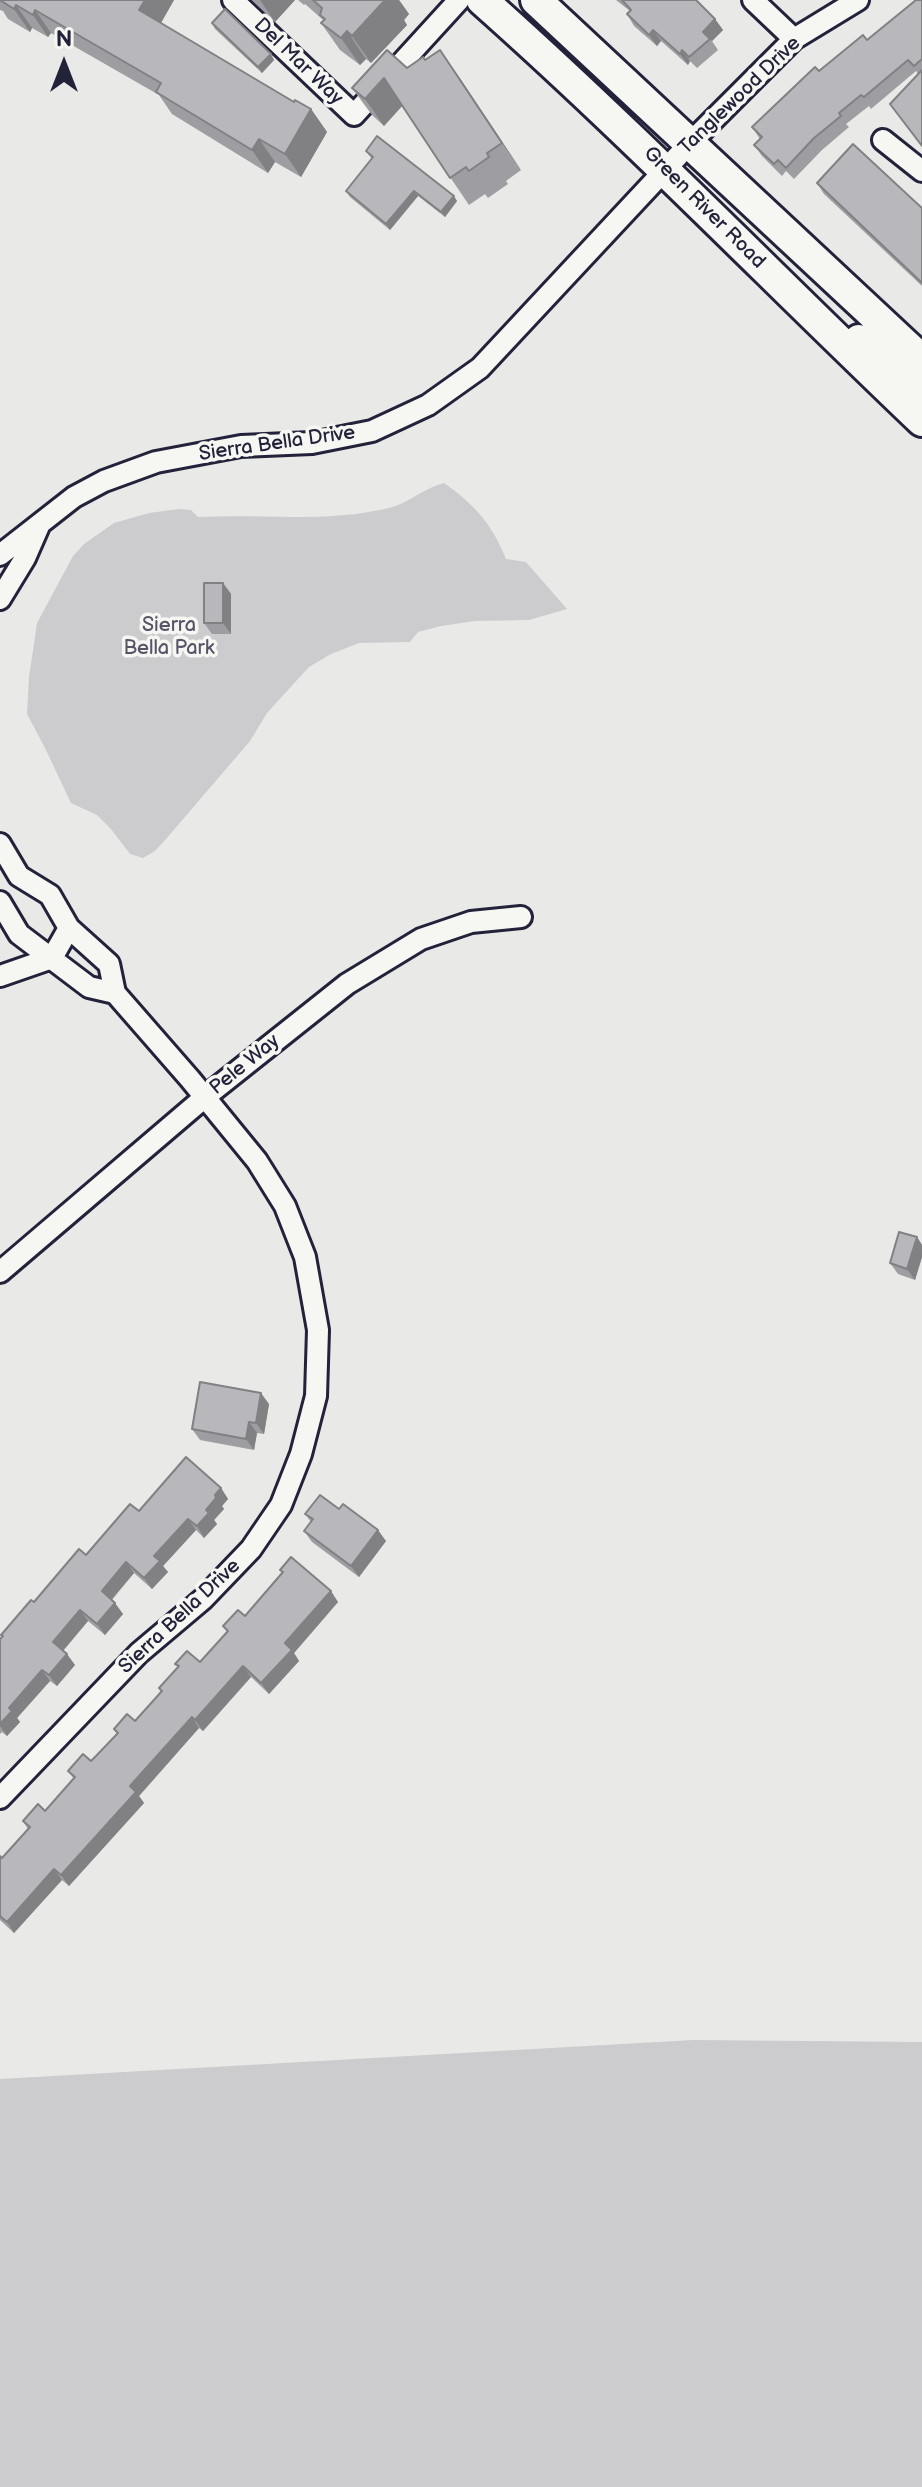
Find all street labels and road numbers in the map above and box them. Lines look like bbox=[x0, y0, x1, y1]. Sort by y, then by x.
street label: Del Mar Way bbox=[248, 14, 348, 110]
street label: Tanglewood Drive bbox=[674, 32, 806, 160]
street label: Green River Road bbox=[638, 142, 770, 274]
street label: Sierra Bella Drive bbox=[197, 421, 357, 467]
street label: Pele Way bbox=[205, 1030, 285, 1100]
street label: Sierra Bella Drive bbox=[114, 1555, 246, 1679]

